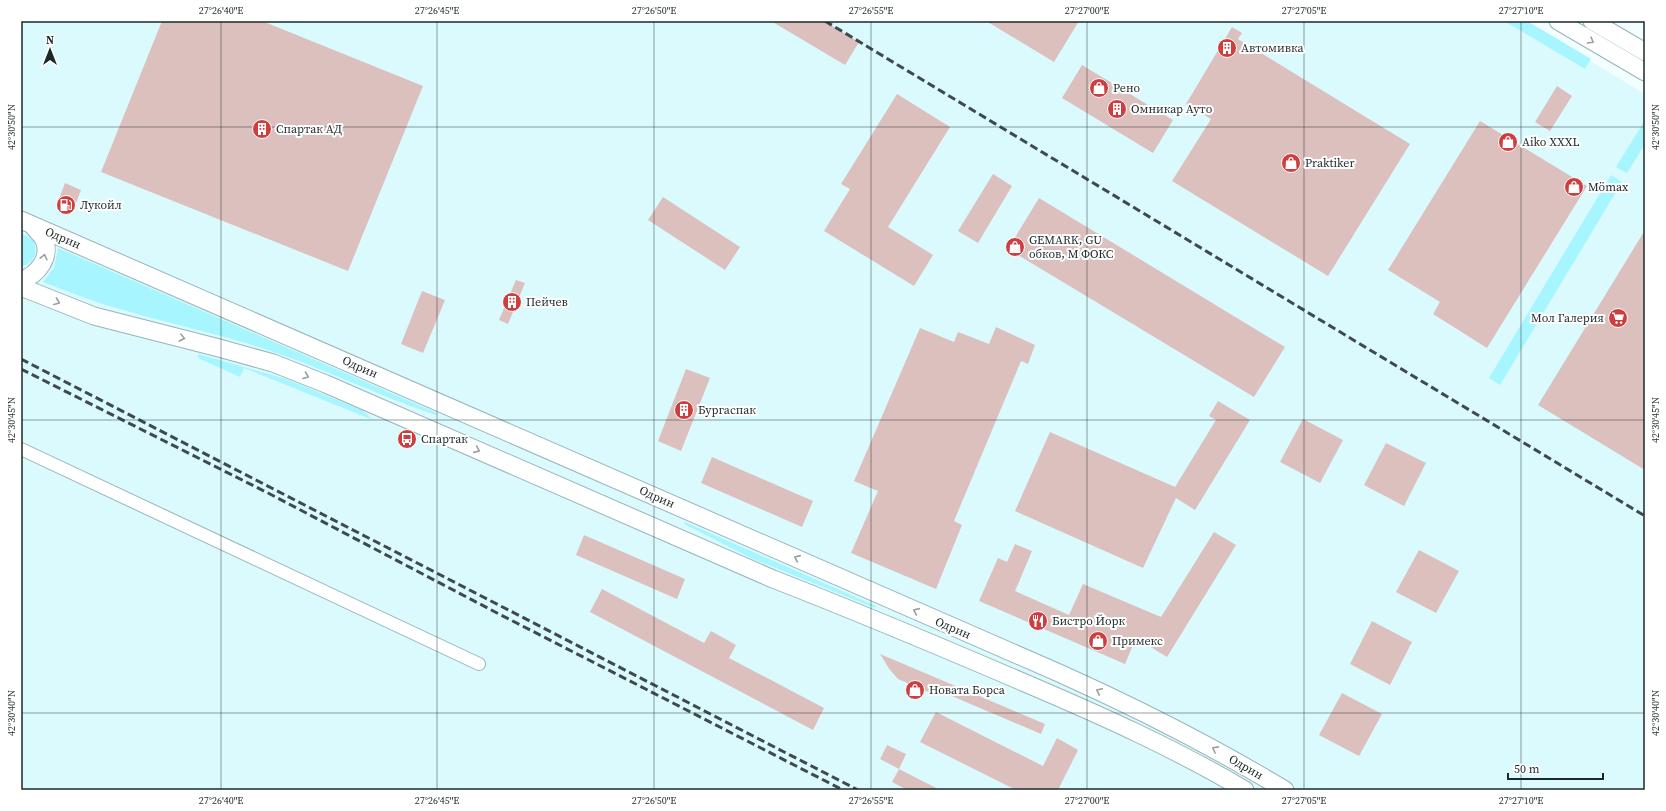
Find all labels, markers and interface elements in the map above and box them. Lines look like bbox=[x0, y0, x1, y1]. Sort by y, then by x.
text: 27°26'40"E bbox=[199, 4, 243, 17]
text: 27°26'45"E bbox=[415, 4, 459, 17]
text: 27°26'50"E bbox=[632, 4, 676, 17]
text: 27°26'55"E bbox=[849, 4, 893, 17]
text: 27°27'00"E bbox=[1065, 4, 1109, 17]
text: 27°27'05"E bbox=[1282, 4, 1326, 17]
text: 27°27'10"E bbox=[1499, 4, 1543, 17]
north arrow bbox=[30, 30, 70, 70]
text: N bbox=[46, 33, 54, 48]
one-way arrow bbox=[1587, 36, 1594, 43]
building icon: Автомивка bbox=[1216, 37, 1238, 59]
place label: Автомивка bbox=[1241, 40, 1304, 56]
shop icon: Рено bbox=[1088, 77, 1110, 99]
place label: Рено bbox=[1113, 80, 1140, 96]
building icon: Омникар Ауто bbox=[1106, 98, 1128, 120]
place label: Омникар Ауто bbox=[1131, 101, 1213, 117]
text: 42°30'50"N bbox=[5, 104, 18, 150]
text: 42°30'50"N bbox=[1649, 104, 1662, 150]
building icon: Спартак АД bbox=[251, 118, 273, 140]
place label: Спартак АД bbox=[276, 121, 342, 137]
shop icon: Aiko XXXL bbox=[1497, 131, 1519, 153]
place label: Aiko XXXL bbox=[1522, 134, 1580, 150]
shop icon: Praktiker bbox=[1280, 152, 1302, 174]
place label: Praktiker bbox=[1305, 155, 1355, 171]
shop icon: Mömax bbox=[1563, 176, 1585, 198]
place label: Mömax bbox=[1588, 179, 1629, 195]
fuel station icon: Лукойл bbox=[55, 194, 77, 216]
place label: Лукойл bbox=[80, 197, 122, 213]
street label: Одрин bbox=[43, 223, 84, 253]
place label: GEMARK, GU обков, М ФОКС bbox=[1029, 232, 1114, 262]
shop icon: GEMARK, GU обков, М ФОКС bbox=[1004, 236, 1026, 258]
one-way arrow bbox=[39, 254, 48, 261]
building icon: Пейчев bbox=[501, 291, 523, 313]
place label: Пейчев bbox=[526, 294, 568, 310]
one-way arrow bbox=[54, 297, 61, 305]
supermarket icon: Мол Галерия bbox=[1607, 307, 1629, 329]
place label: Мол Галерия bbox=[1531, 310, 1604, 326]
one-way arrow bbox=[178, 334, 185, 342]
street label: Одрин bbox=[340, 352, 381, 382]
one-way arrow bbox=[302, 371, 309, 379]
text: 42°30'45"N bbox=[5, 397, 18, 443]
text: 42°30'45"N bbox=[1649, 397, 1662, 443]
building icon: Бургаспак bbox=[673, 399, 695, 421]
place label: Бургаспак bbox=[698, 402, 756, 418]
bus stop icon: Спартак bbox=[396, 428, 418, 450]
place label: Спартак bbox=[421, 431, 468, 447]
one-way arrow bbox=[473, 445, 480, 453]
street label: Одрин bbox=[637, 482, 678, 512]
one-way arrow bbox=[793, 555, 800, 563]
one-way arrow bbox=[912, 608, 920, 616]
restaurant icon: Бистро Йорк bbox=[1027, 610, 1049, 632]
street label: Одрин bbox=[933, 613, 974, 643]
place label: Бистро Йорк bbox=[1052, 613, 1125, 629]
shop icon: Примекс bbox=[1087, 630, 1109, 652]
place label: Примекс bbox=[1112, 633, 1163, 649]
shop icon: Новата Борса bbox=[904, 679, 926, 701]
place label: Новата Борса bbox=[929, 682, 1006, 698]
one-way arrow bbox=[1095, 688, 1103, 696]
text: 42°30'40"N bbox=[5, 690, 18, 736]
text: 42°30'40"N bbox=[1649, 690, 1662, 736]
one-way arrow bbox=[1212, 747, 1219, 754]
street label: Одрин bbox=[1226, 751, 1266, 783]
scale bar bbox=[1508, 755, 1603, 781]
text: 50 m bbox=[1514, 761, 1540, 777]
text: 27°26'40"E bbox=[199, 794, 243, 807]
text: 27°26'45"E bbox=[415, 794, 459, 807]
text: 27°26'50"E bbox=[632, 794, 676, 807]
text: 27°26'55"E bbox=[849, 794, 893, 807]
text: 27°27'00"E bbox=[1065, 794, 1109, 807]
text: 27°27'05"E bbox=[1282, 794, 1326, 807]
text: 27°27'10"E bbox=[1499, 794, 1543, 807]

